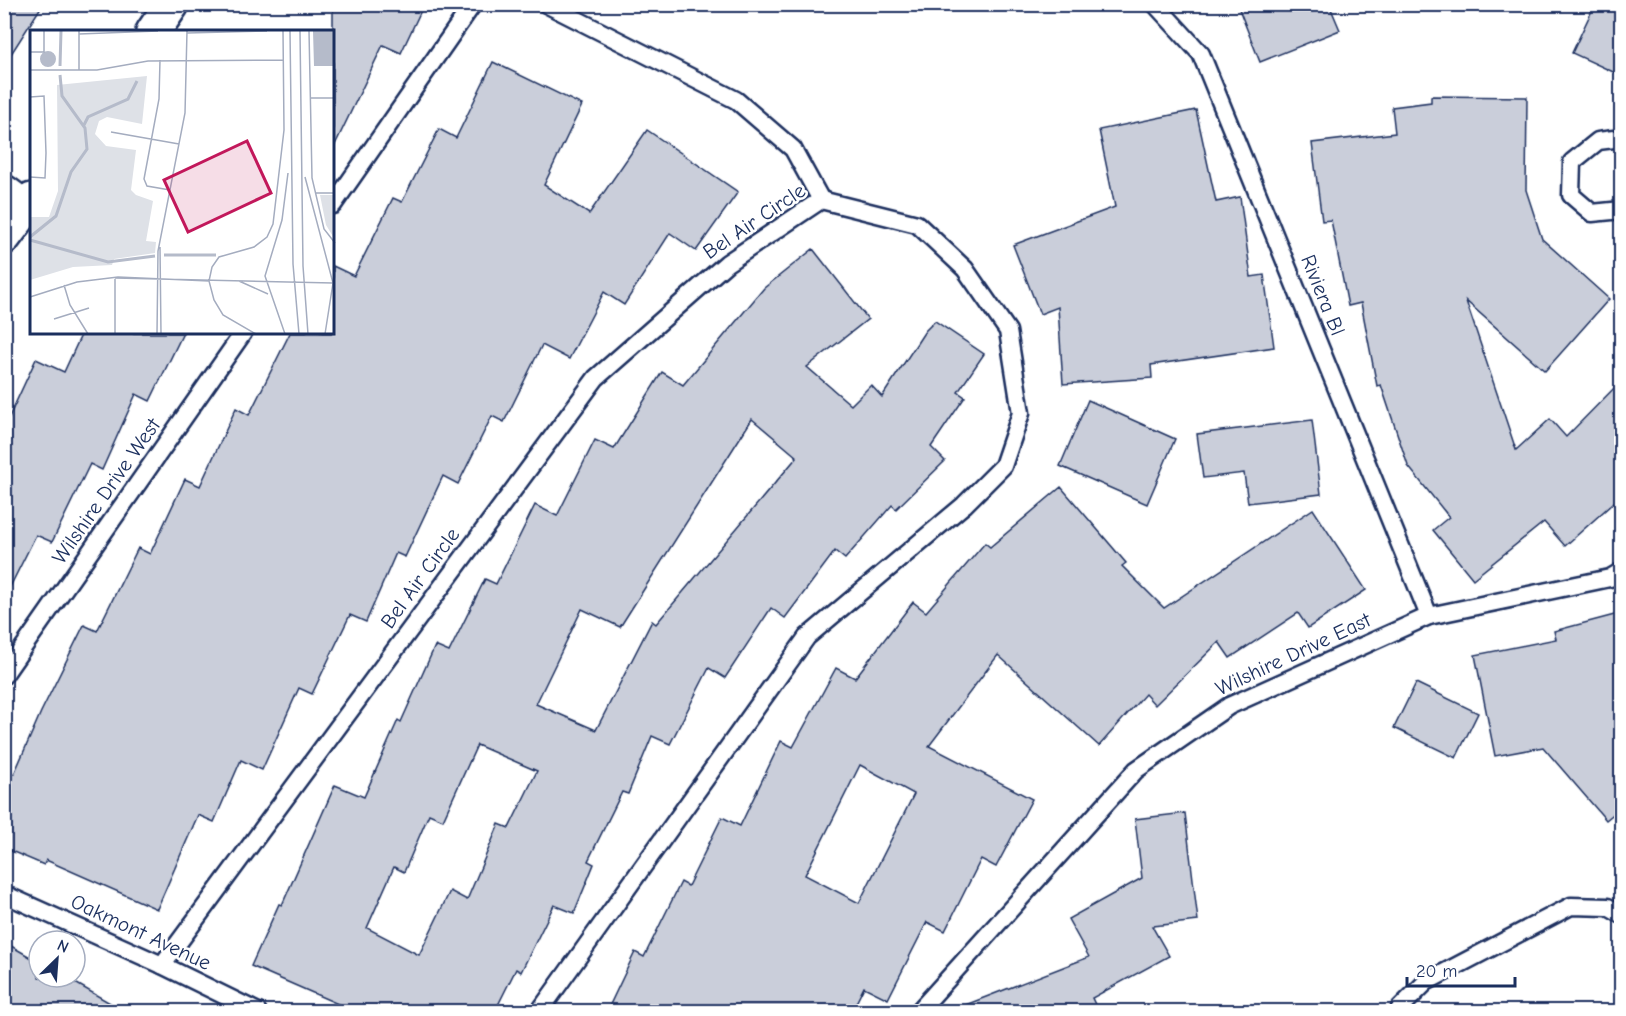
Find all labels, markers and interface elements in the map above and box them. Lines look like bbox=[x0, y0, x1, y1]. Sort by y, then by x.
inset map bbox=[30, 30, 334, 334]
street label: Bel Air Circle bbox=[698, 178, 810, 264]
street label: Riviera Bl bbox=[1296, 251, 1350, 339]
street label: Wilshire Drive West bbox=[47, 413, 166, 568]
street label: Bel Air Circle bbox=[376, 523, 464, 633]
street label: Wilshire Drive East bbox=[1212, 607, 1375, 700]
street label: Oakmont Avenue bbox=[67, 889, 215, 975]
north arrow bbox=[27, 929, 87, 989]
text: N bbox=[54, 936, 71, 957]
scale bar bbox=[1407, 950, 1515, 988]
text: 20 m bbox=[1416, 961, 1457, 982]

